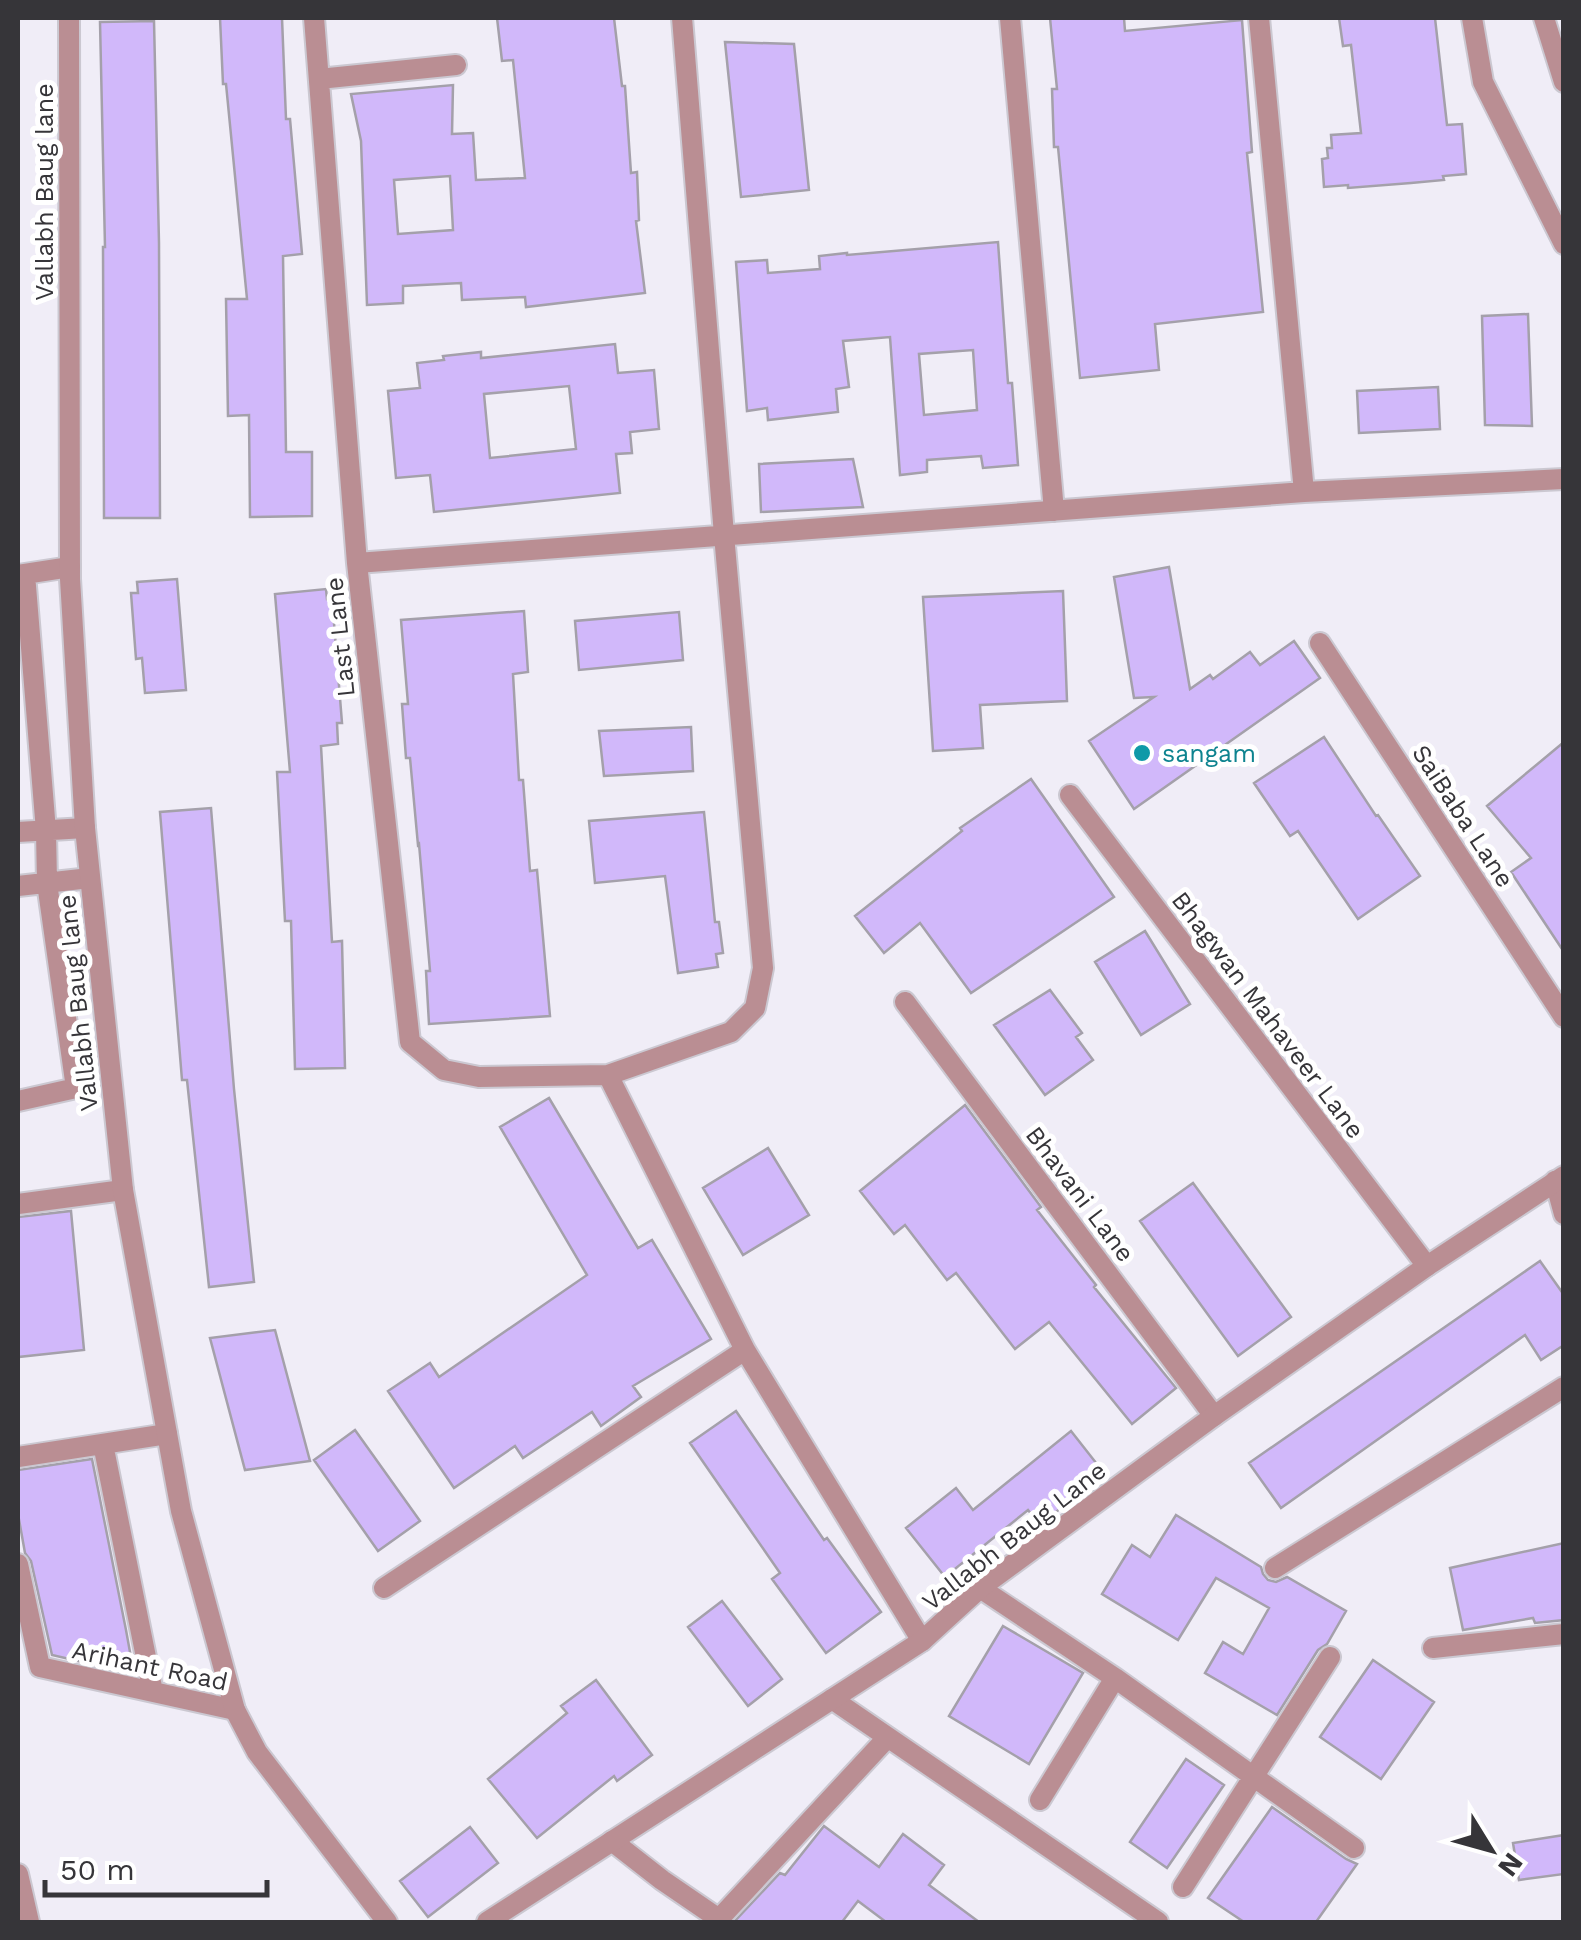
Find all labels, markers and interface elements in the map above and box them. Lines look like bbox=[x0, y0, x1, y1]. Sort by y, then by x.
street label: Vallabh Baug lane bbox=[30, 83, 59, 301]
street label: Last Lane bbox=[319, 576, 361, 698]
place label: sangam bbox=[1162, 739, 1256, 768]
street label: SaiBaba Lane bbox=[1406, 739, 1520, 893]
marker: sangam bbox=[1131, 742, 1153, 764]
street label: Bhagwan Mahaveer Lane bbox=[1166, 886, 1370, 1144]
street label: Vallabh Baug lane bbox=[52, 893, 104, 1113]
street label: Bhavani Lane bbox=[1020, 1121, 1140, 1267]
street label: Vallabh Baug Lane bbox=[917, 1455, 1111, 1617]
street label: Arihant Road bbox=[70, 1635, 230, 1697]
north arrow bbox=[1441, 1800, 1541, 1900]
scale bar bbox=[45, 1835, 268, 1897]
text: N bbox=[1491, 1847, 1530, 1883]
text: 50 m bbox=[60, 1852, 135, 1887]

